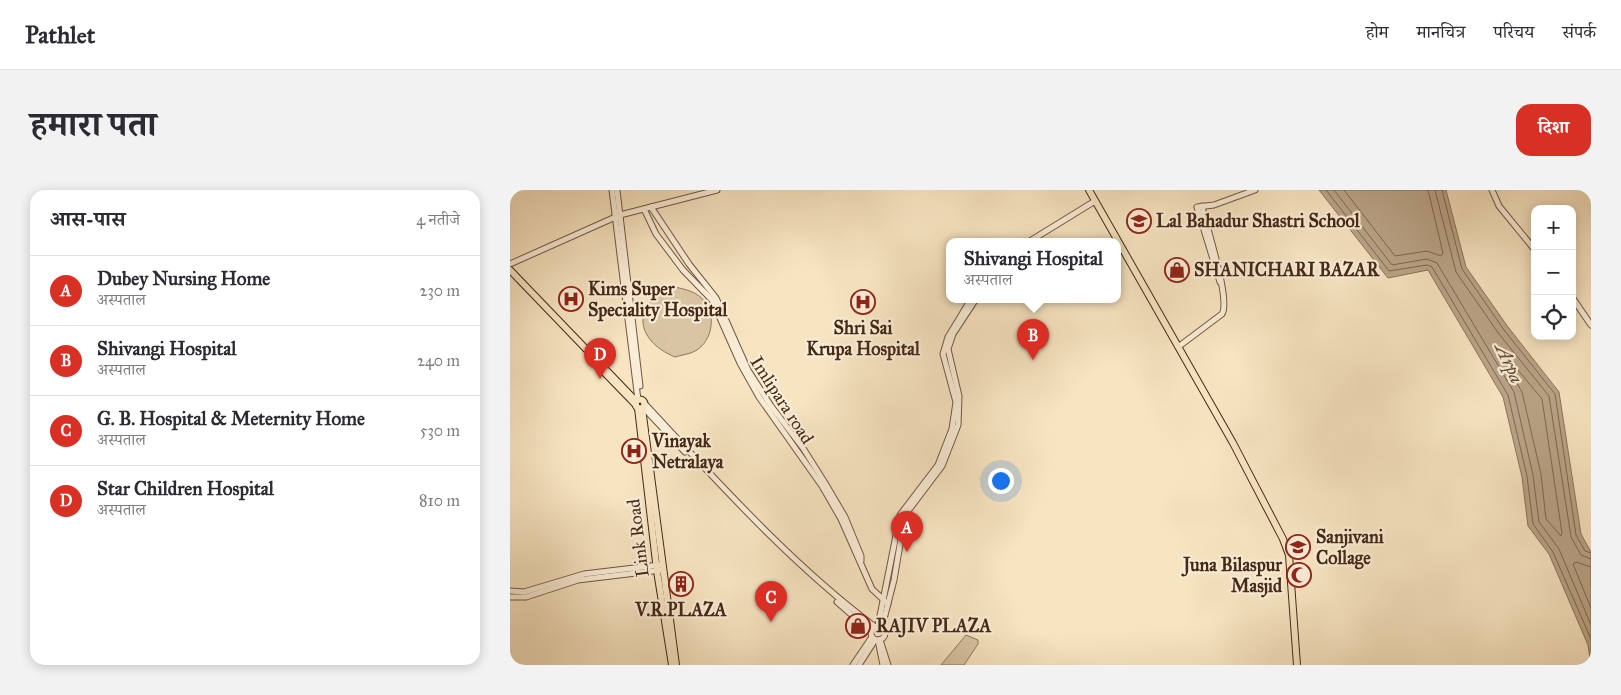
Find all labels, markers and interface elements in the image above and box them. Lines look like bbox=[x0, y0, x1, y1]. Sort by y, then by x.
text: Pathlet bbox=[25, 20, 95, 50]
text: होम bbox=[1366, 21, 1389, 43]
text: मानचित्र bbox=[1417, 21, 1465, 43]
text: परिचय bbox=[1493, 21, 1534, 43]
text: संपर्क bbox=[1562, 21, 1596, 43]
text: हमारा पता bbox=[30, 103, 157, 146]
button: दिशा bbox=[1516, 104, 1591, 156]
map controls bbox=[1531, 205, 1576, 340]
button: + bbox=[1531, 205, 1576, 250]
text: आस-पास bbox=[50, 206, 125, 232]
school or university icon: Lal Bahadur Shastri School bbox=[1126, 208, 1152, 234]
text: 4 नतीजे bbox=[416, 210, 460, 229]
place label: Lal Bahadur Shastri School bbox=[1156, 210, 1361, 232]
popup bbox=[946, 238, 1121, 303]
text: Shivangi Hospital bbox=[964, 247, 1103, 270]
button: − bbox=[1531, 250, 1576, 295]
shop icon: SHANICHARI BAZAR bbox=[1164, 257, 1190, 283]
place label: SHANICHARI BAZAR bbox=[1194, 259, 1380, 281]
text: Dubey Nursing Home bbox=[97, 267, 270, 290]
text: अस्पताल bbox=[964, 270, 1013, 289]
place label: Kims Super Speciality Hospital bbox=[588, 278, 728, 322]
text: A bbox=[61, 281, 71, 300]
text: 230 m bbox=[420, 281, 460, 300]
hospital icon: Kims Super Speciality Hospital bbox=[558, 286, 584, 312]
hospital icon: Shri Sai Krupa Hospital bbox=[850, 289, 876, 315]
text: अस्पताल bbox=[97, 290, 146, 309]
button: locate bbox=[1531, 295, 1576, 340]
place label: Shri Sai Krupa Hospital bbox=[806, 317, 921, 361]
pin: B bbox=[1017, 319, 1049, 360]
text: Shivangi Hospital bbox=[97, 337, 236, 360]
pin: D bbox=[584, 338, 616, 379]
water label: Arpa bbox=[1489, 338, 1529, 387]
text: B bbox=[61, 351, 71, 370]
text: 240 m bbox=[417, 351, 460, 370]
street label: Imlipara road bbox=[746, 352, 818, 448]
text: अस्पताल bbox=[97, 360, 146, 379]
text: G. B. Hospital & Meternity Home bbox=[97, 407, 365, 430]
text: C bbox=[61, 421, 71, 440]
text: 530 m bbox=[420, 421, 460, 440]
text: अस्पताल bbox=[97, 430, 146, 449]
place label: Vinayak Netralaya bbox=[651, 430, 724, 474]
hospital icon: Vinayak Netralaya bbox=[621, 438, 647, 464]
your location bbox=[988, 468, 1014, 494]
text: Star Children Hospital bbox=[97, 477, 274, 500]
text: D bbox=[60, 491, 72, 510]
text: 810 m bbox=[419, 491, 460, 510]
street label: Link Road bbox=[622, 498, 654, 578]
text: अस्पताल bbox=[97, 500, 146, 519]
pin: A bbox=[891, 511, 923, 552]
place label: Sanjivani Collage bbox=[1316, 526, 1385, 570]
school or university icon: Sanjivani Collage bbox=[1285, 534, 1311, 560]
place label: Juna Bilaspur Masjid bbox=[1181, 554, 1283, 598]
mosque icon: Juna Bilaspur Masjid bbox=[1286, 562, 1312, 588]
building icon: V.R.PLAZA bbox=[668, 571, 694, 597]
pin: C bbox=[755, 581, 787, 622]
place label: V.R.PLAZA bbox=[634, 599, 728, 621]
shop icon: RAJIV PLAZA bbox=[845, 613, 871, 639]
place label: RAJIV PLAZA bbox=[876, 615, 992, 638]

